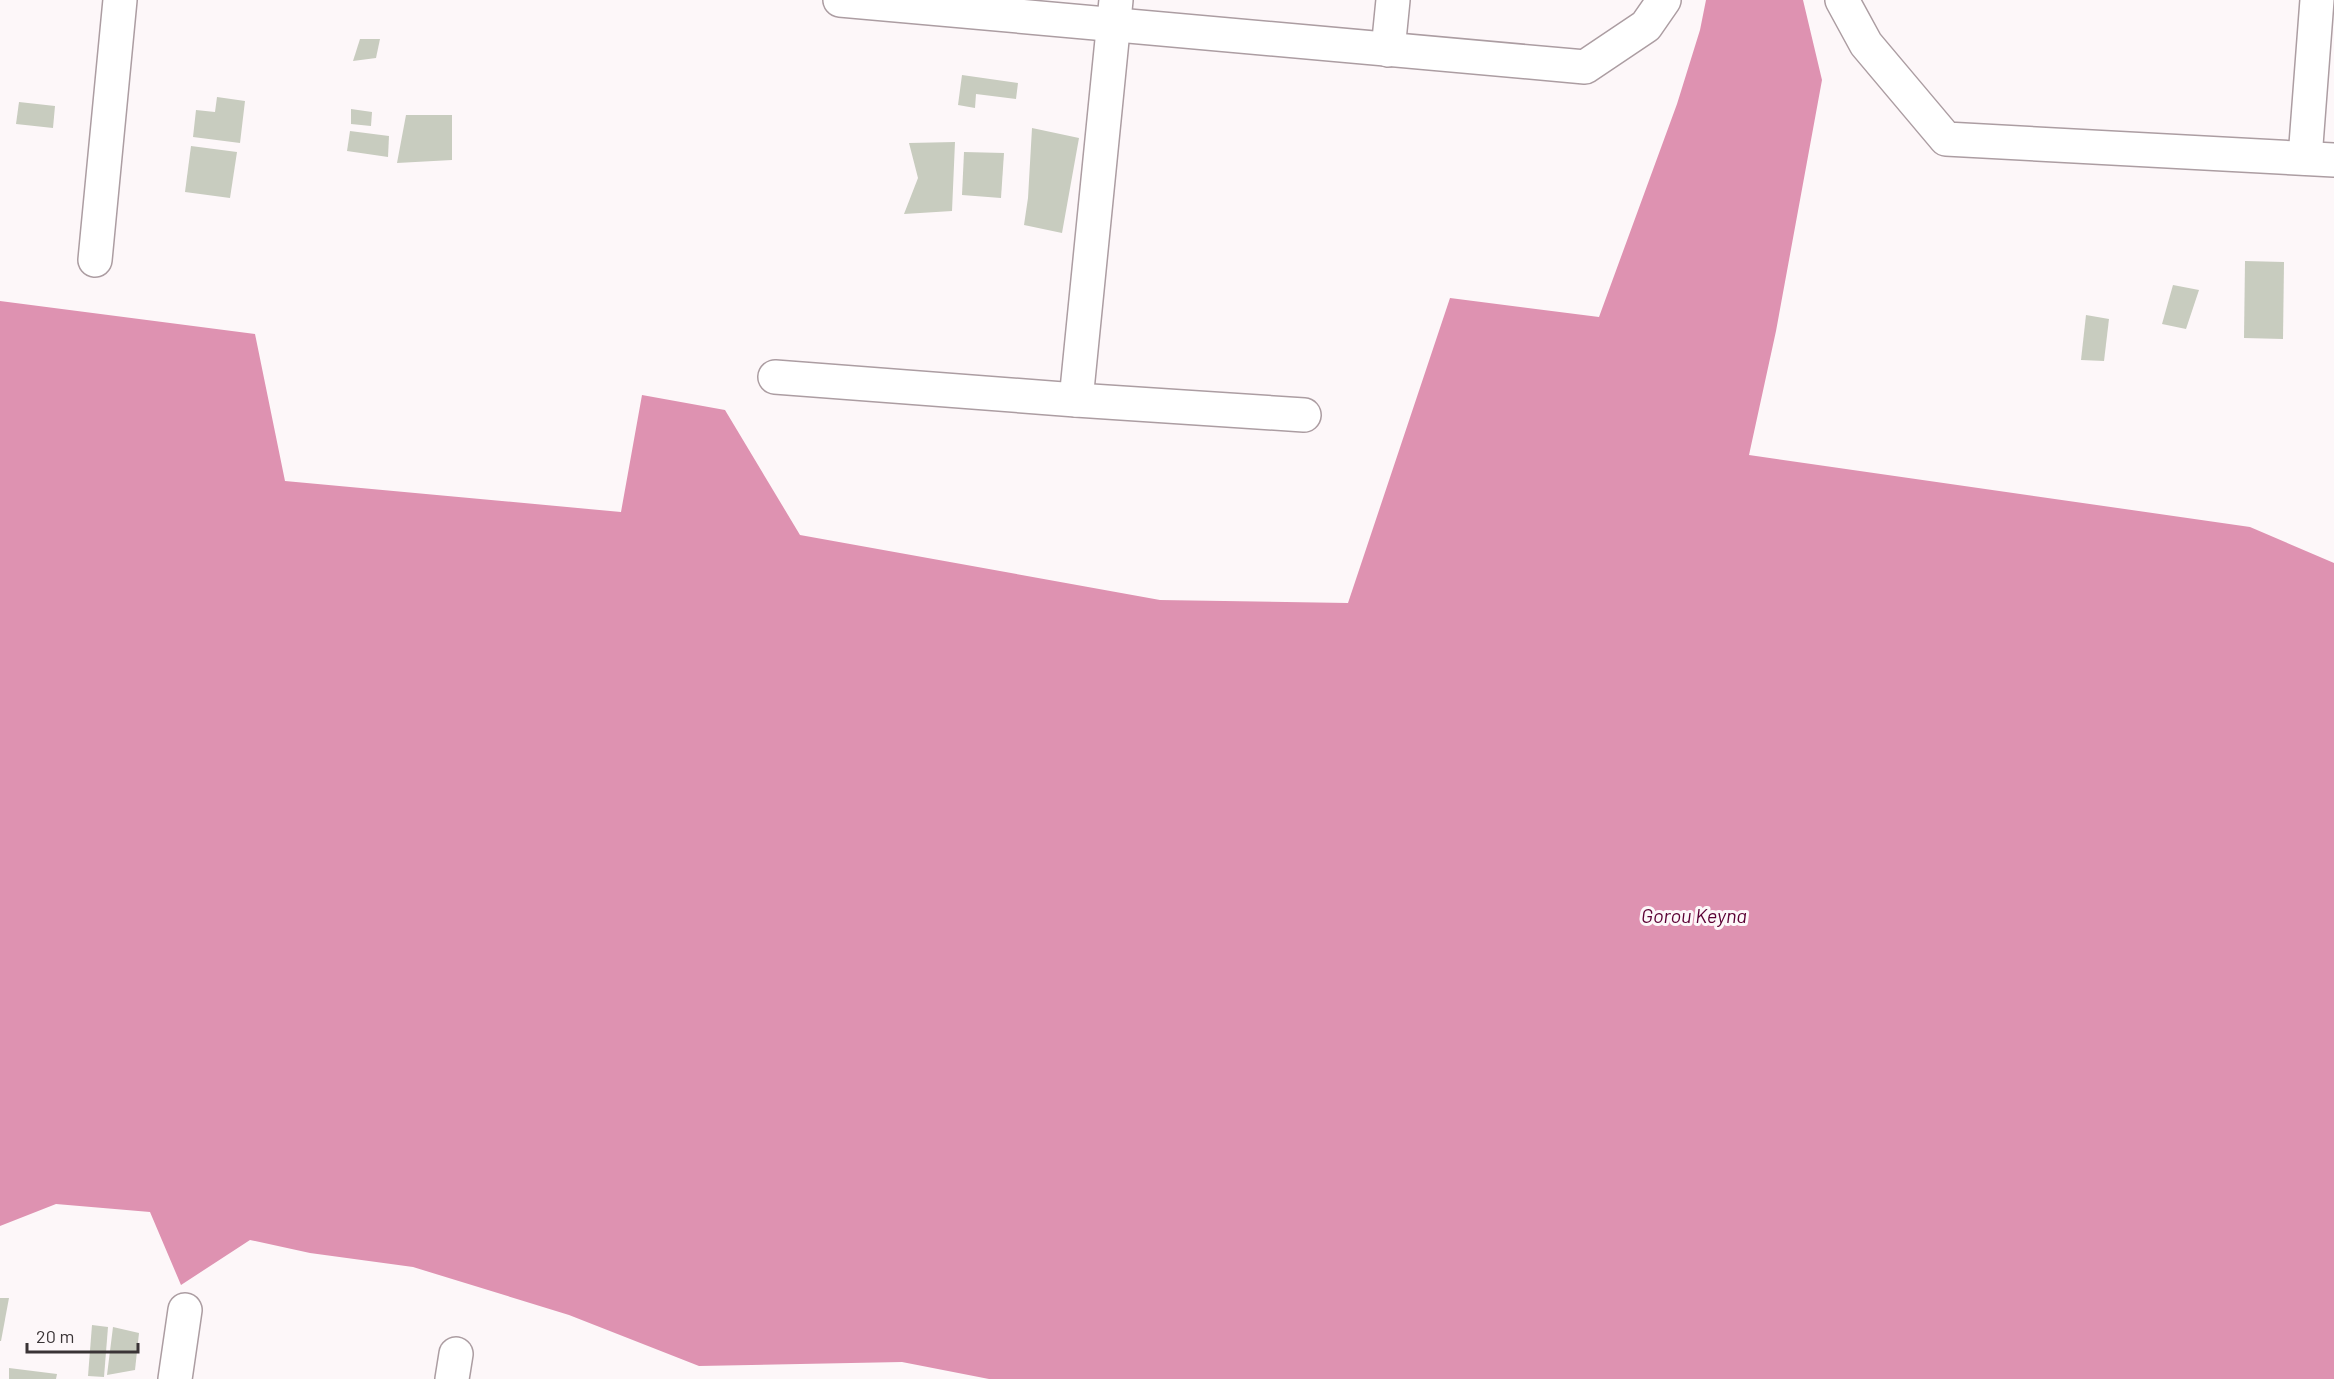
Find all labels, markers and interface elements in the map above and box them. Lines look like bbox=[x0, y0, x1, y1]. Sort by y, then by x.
water label: Gorou Keyna bbox=[1641, 903, 1747, 927]
scale bar bbox=[27, 1316, 138, 1354]
text: 20 m bbox=[36, 1325, 74, 1347]

